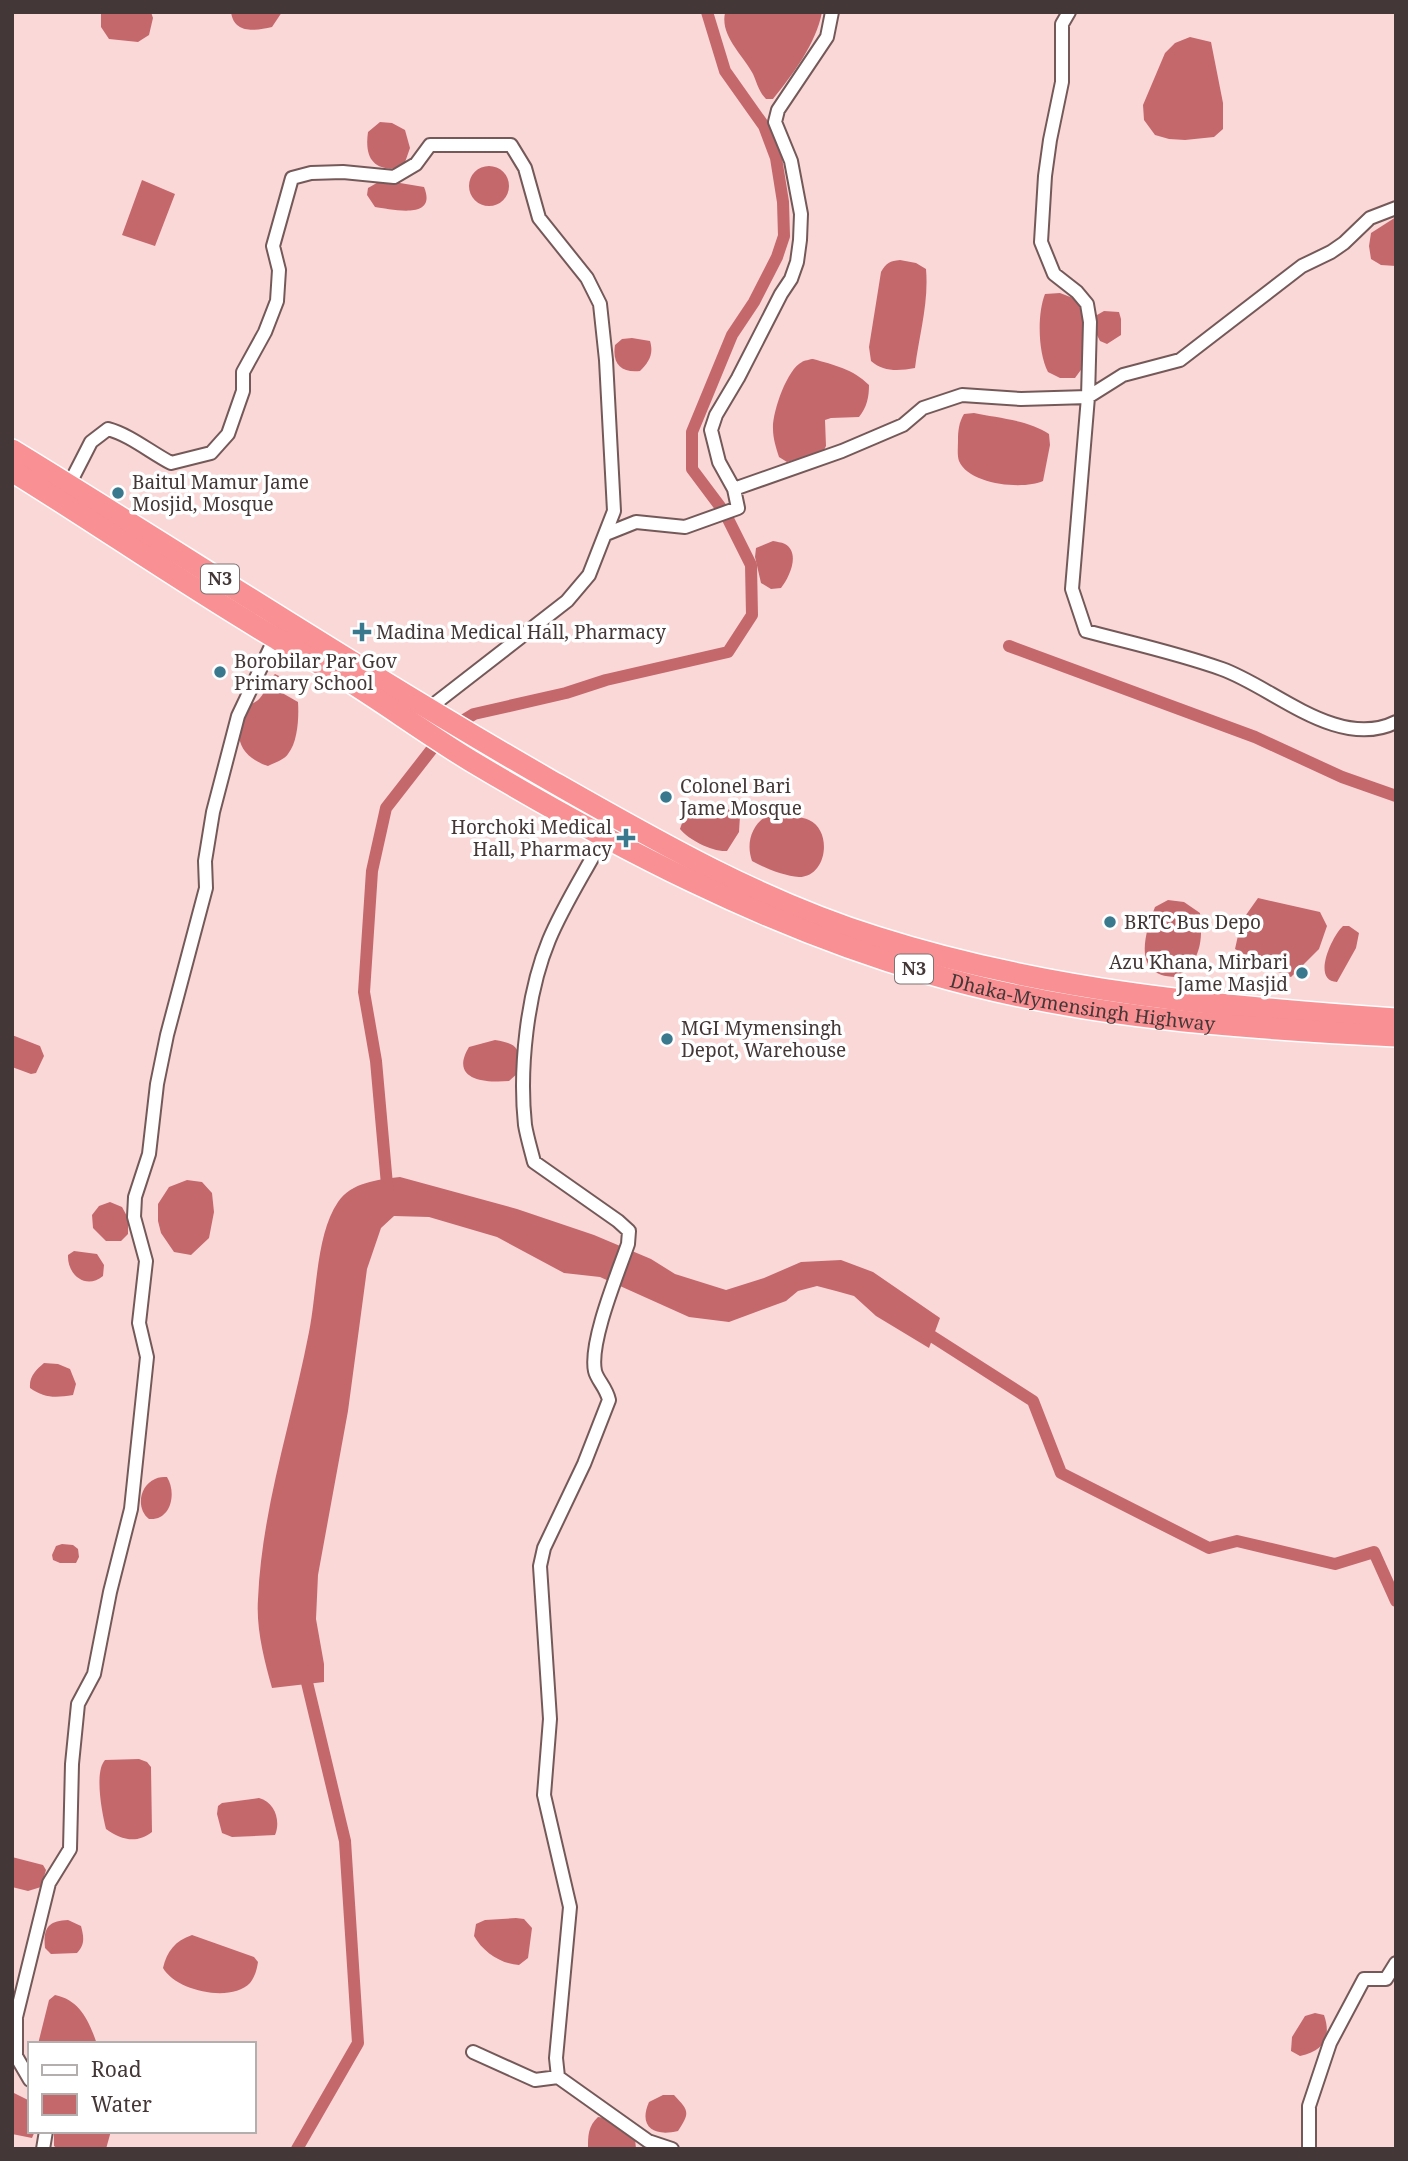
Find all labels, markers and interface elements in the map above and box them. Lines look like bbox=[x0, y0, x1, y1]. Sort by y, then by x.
place label: Baitul Mamur Jame Mosjid, Mosque bbox=[132, 469, 309, 517]
marker: Baitul Mamur Jame Mosjid, Mosque bbox=[110, 485, 126, 501]
road number: N3 bbox=[201, 564, 239, 594]
place label: Madina Medical Hall, Pharmacy bbox=[376, 619, 666, 645]
marker: Madina Medical Hall, Pharmacy bbox=[354, 624, 370, 640]
place label: Borobilar Par Gov Primary School bbox=[234, 648, 397, 696]
marker: Borobilar Par Gov Primary School bbox=[212, 664, 228, 680]
place label: Colonel Bari Jame Mosque bbox=[679, 773, 802, 821]
marker: Colonel Bari Jame Mosque bbox=[658, 789, 674, 805]
place label: Horchoki Medical Hall, Pharmacy bbox=[451, 814, 612, 862]
marker: Horchoki Medical Hall, Pharmacy bbox=[618, 830, 634, 846]
place label: BRTC Bus Depo bbox=[1124, 909, 1261, 935]
marker: BRTC Bus Depo bbox=[1102, 914, 1118, 930]
place label: Azu Khana, Mirbari Jame Masjid bbox=[1109, 949, 1288, 997]
road number: N3 bbox=[895, 954, 933, 984]
marker: Azu Khana, Mirbari Jame Masjid bbox=[1294, 965, 1310, 981]
street label: Dhaka-Mymensingh Highway bbox=[947, 967, 1216, 1037]
place label: MGI Mymensingh Depot, Warehouse bbox=[681, 1015, 846, 1063]
marker: MGI Mymensingh Depot, Warehouse bbox=[659, 1031, 675, 1047]
legend bbox=[28, 2042, 256, 2133]
text: Road bbox=[91, 2055, 142, 2083]
text: Water bbox=[91, 2090, 152, 2118]

